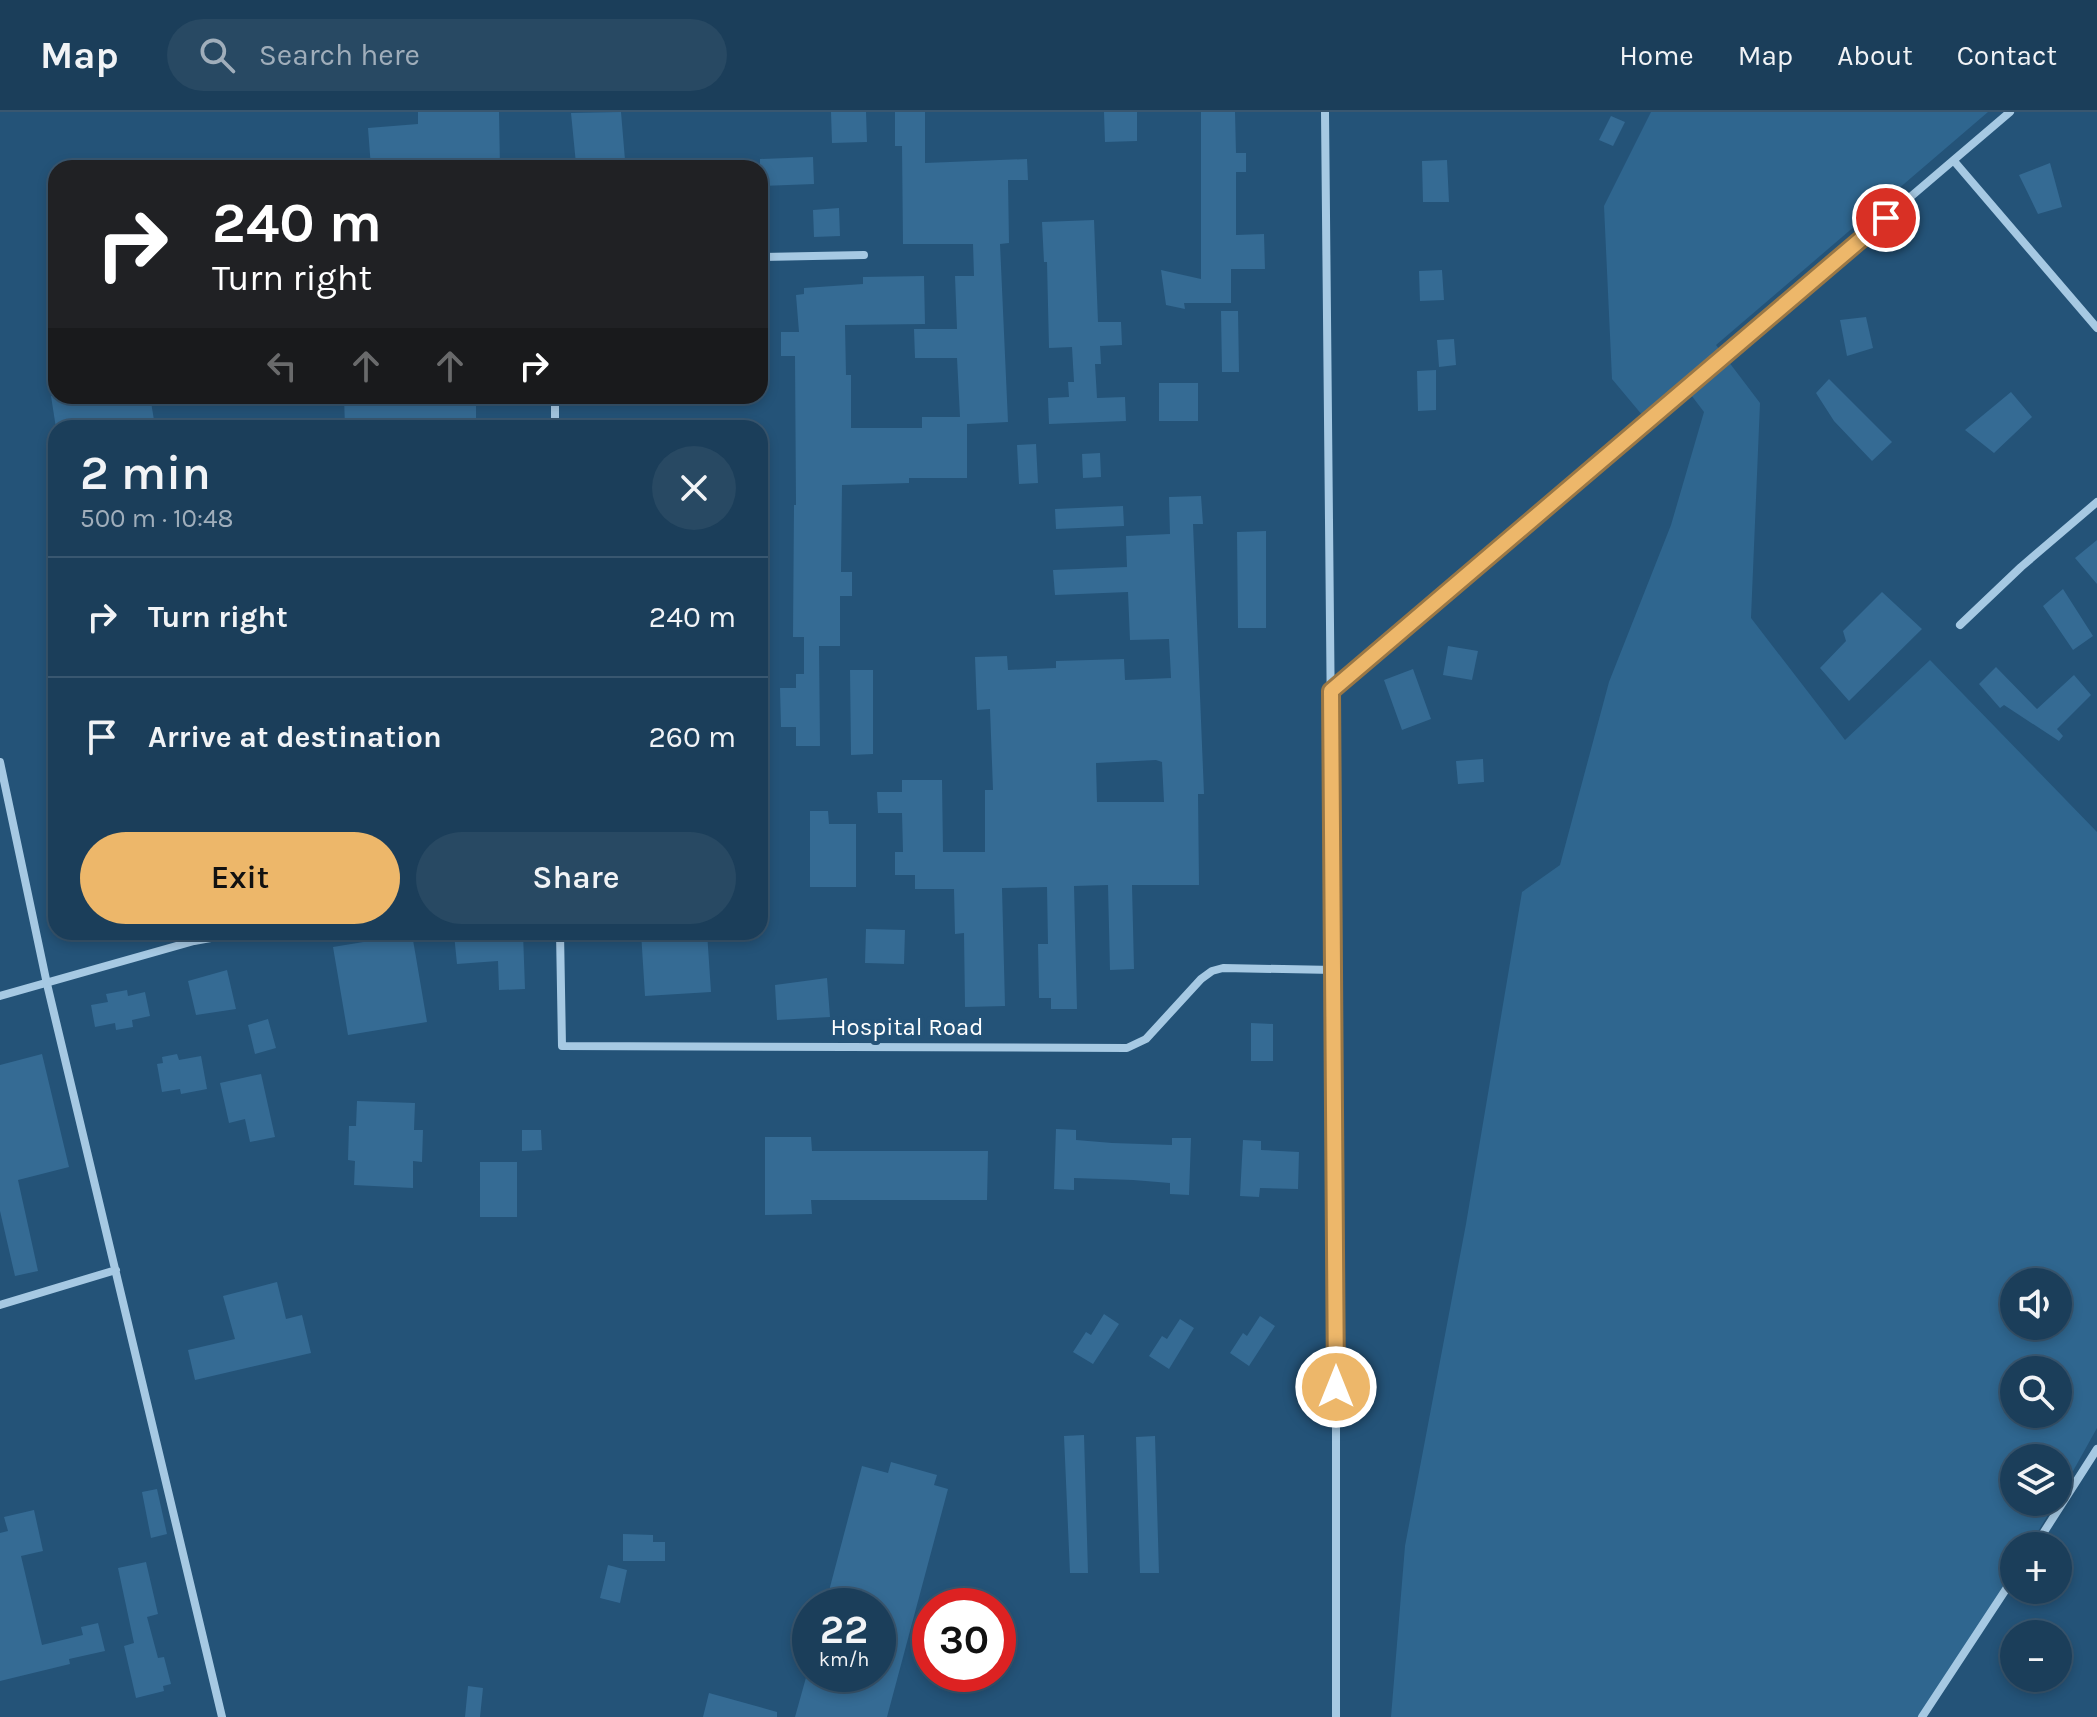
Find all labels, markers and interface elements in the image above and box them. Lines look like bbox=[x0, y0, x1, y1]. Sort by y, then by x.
search box bbox=[167, 19, 727, 91]
text: Map bbox=[40, 33, 119, 78]
icon: search bbox=[195, 33, 239, 77]
text: Search here bbox=[259, 37, 420, 73]
text: Home bbox=[1619, 39, 1694, 72]
text: Map bbox=[1738, 39, 1793, 72]
text: About bbox=[1837, 39, 1913, 72]
text: Contact bbox=[1957, 39, 2057, 72]
pin bbox=[1852, 184, 1920, 252]
text: 240 m bbox=[212, 190, 382, 255]
icon: right bbox=[80, 192, 184, 296]
icon: arrive bbox=[1864, 196, 1908, 240]
text: Turn right bbox=[212, 257, 372, 299]
icon: left bbox=[260, 344, 304, 388]
icon: ahead bbox=[344, 344, 388, 388]
icon: ahead bbox=[428, 344, 472, 388]
icon: right bbox=[512, 344, 556, 388]
text: 2 min bbox=[80, 445, 211, 501]
button: close bbox=[652, 446, 736, 530]
text: 500 m · 10:48 bbox=[80, 503, 234, 534]
icon: right bbox=[80, 595, 124, 639]
text: Turn right bbox=[148, 599, 288, 635]
text: 240 m bbox=[649, 599, 736, 635]
icon: arrive bbox=[80, 715, 124, 759]
text: Arrive at destination bbox=[148, 719, 442, 755]
text: 260 m bbox=[648, 719, 736, 755]
button: Exit bbox=[80, 832, 400, 924]
button: Share bbox=[416, 832, 736, 924]
street label: Hospital Road bbox=[831, 1013, 983, 1041]
map controls bbox=[2000, 1268, 2072, 1692]
button: sound bbox=[2000, 1268, 2072, 1340]
position arrow bbox=[1294, 1345, 1378, 1429]
button: search bbox=[2000, 1356, 2072, 1428]
button: layers bbox=[2000, 1444, 2072, 1516]
button: + bbox=[2000, 1532, 2072, 1604]
speed limit sign: 30 bbox=[912, 1588, 1016, 1692]
text: 22 bbox=[820, 1606, 868, 1653]
button: − bbox=[2000, 1620, 2072, 1692]
text: km/h bbox=[819, 1648, 869, 1671]

